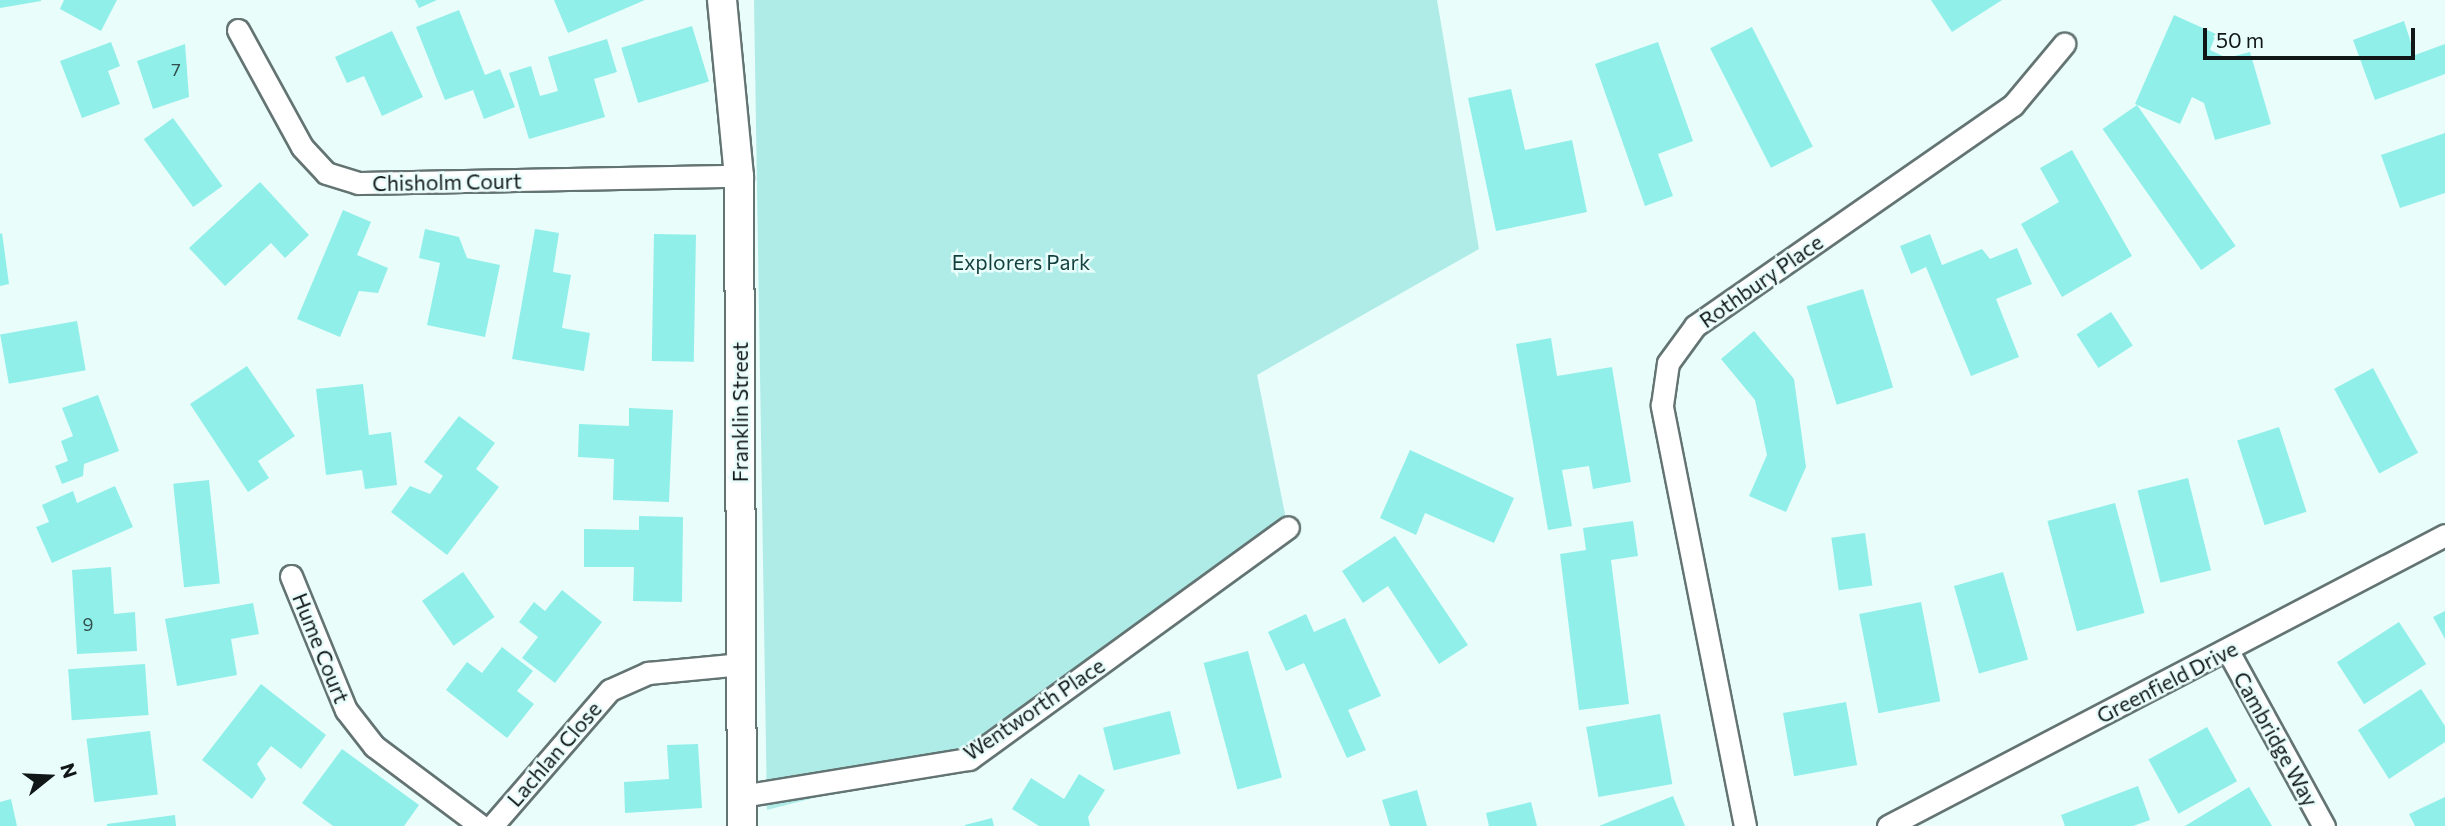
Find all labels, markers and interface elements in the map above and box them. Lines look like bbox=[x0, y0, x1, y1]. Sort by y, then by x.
scale bar bbox=[2207, 14, 2419, 58]
text: 50 m bbox=[2216, 27, 2264, 52]
house number: 7 bbox=[171, 58, 181, 80]
street label: Chisholm Court bbox=[372, 168, 522, 196]
street label: Rothbury Place bbox=[1694, 229, 1828, 333]
park label: Explorers Park bbox=[952, 249, 1090, 275]
street label: Franklin Street bbox=[727, 342, 753, 482]
street label: Hume Court bbox=[287, 589, 355, 707]
house number: 9 bbox=[83, 613, 93, 635]
street label: Greenfield Drive bbox=[2092, 636, 2242, 728]
street label: Wentworth Place bbox=[959, 653, 1109, 765]
street label: Cambridge Way bbox=[2229, 667, 2323, 811]
street label: Lachlan Close bbox=[502, 696, 606, 812]
north arrow bbox=[14, 742, 84, 812]
text: N bbox=[56, 760, 83, 781]

